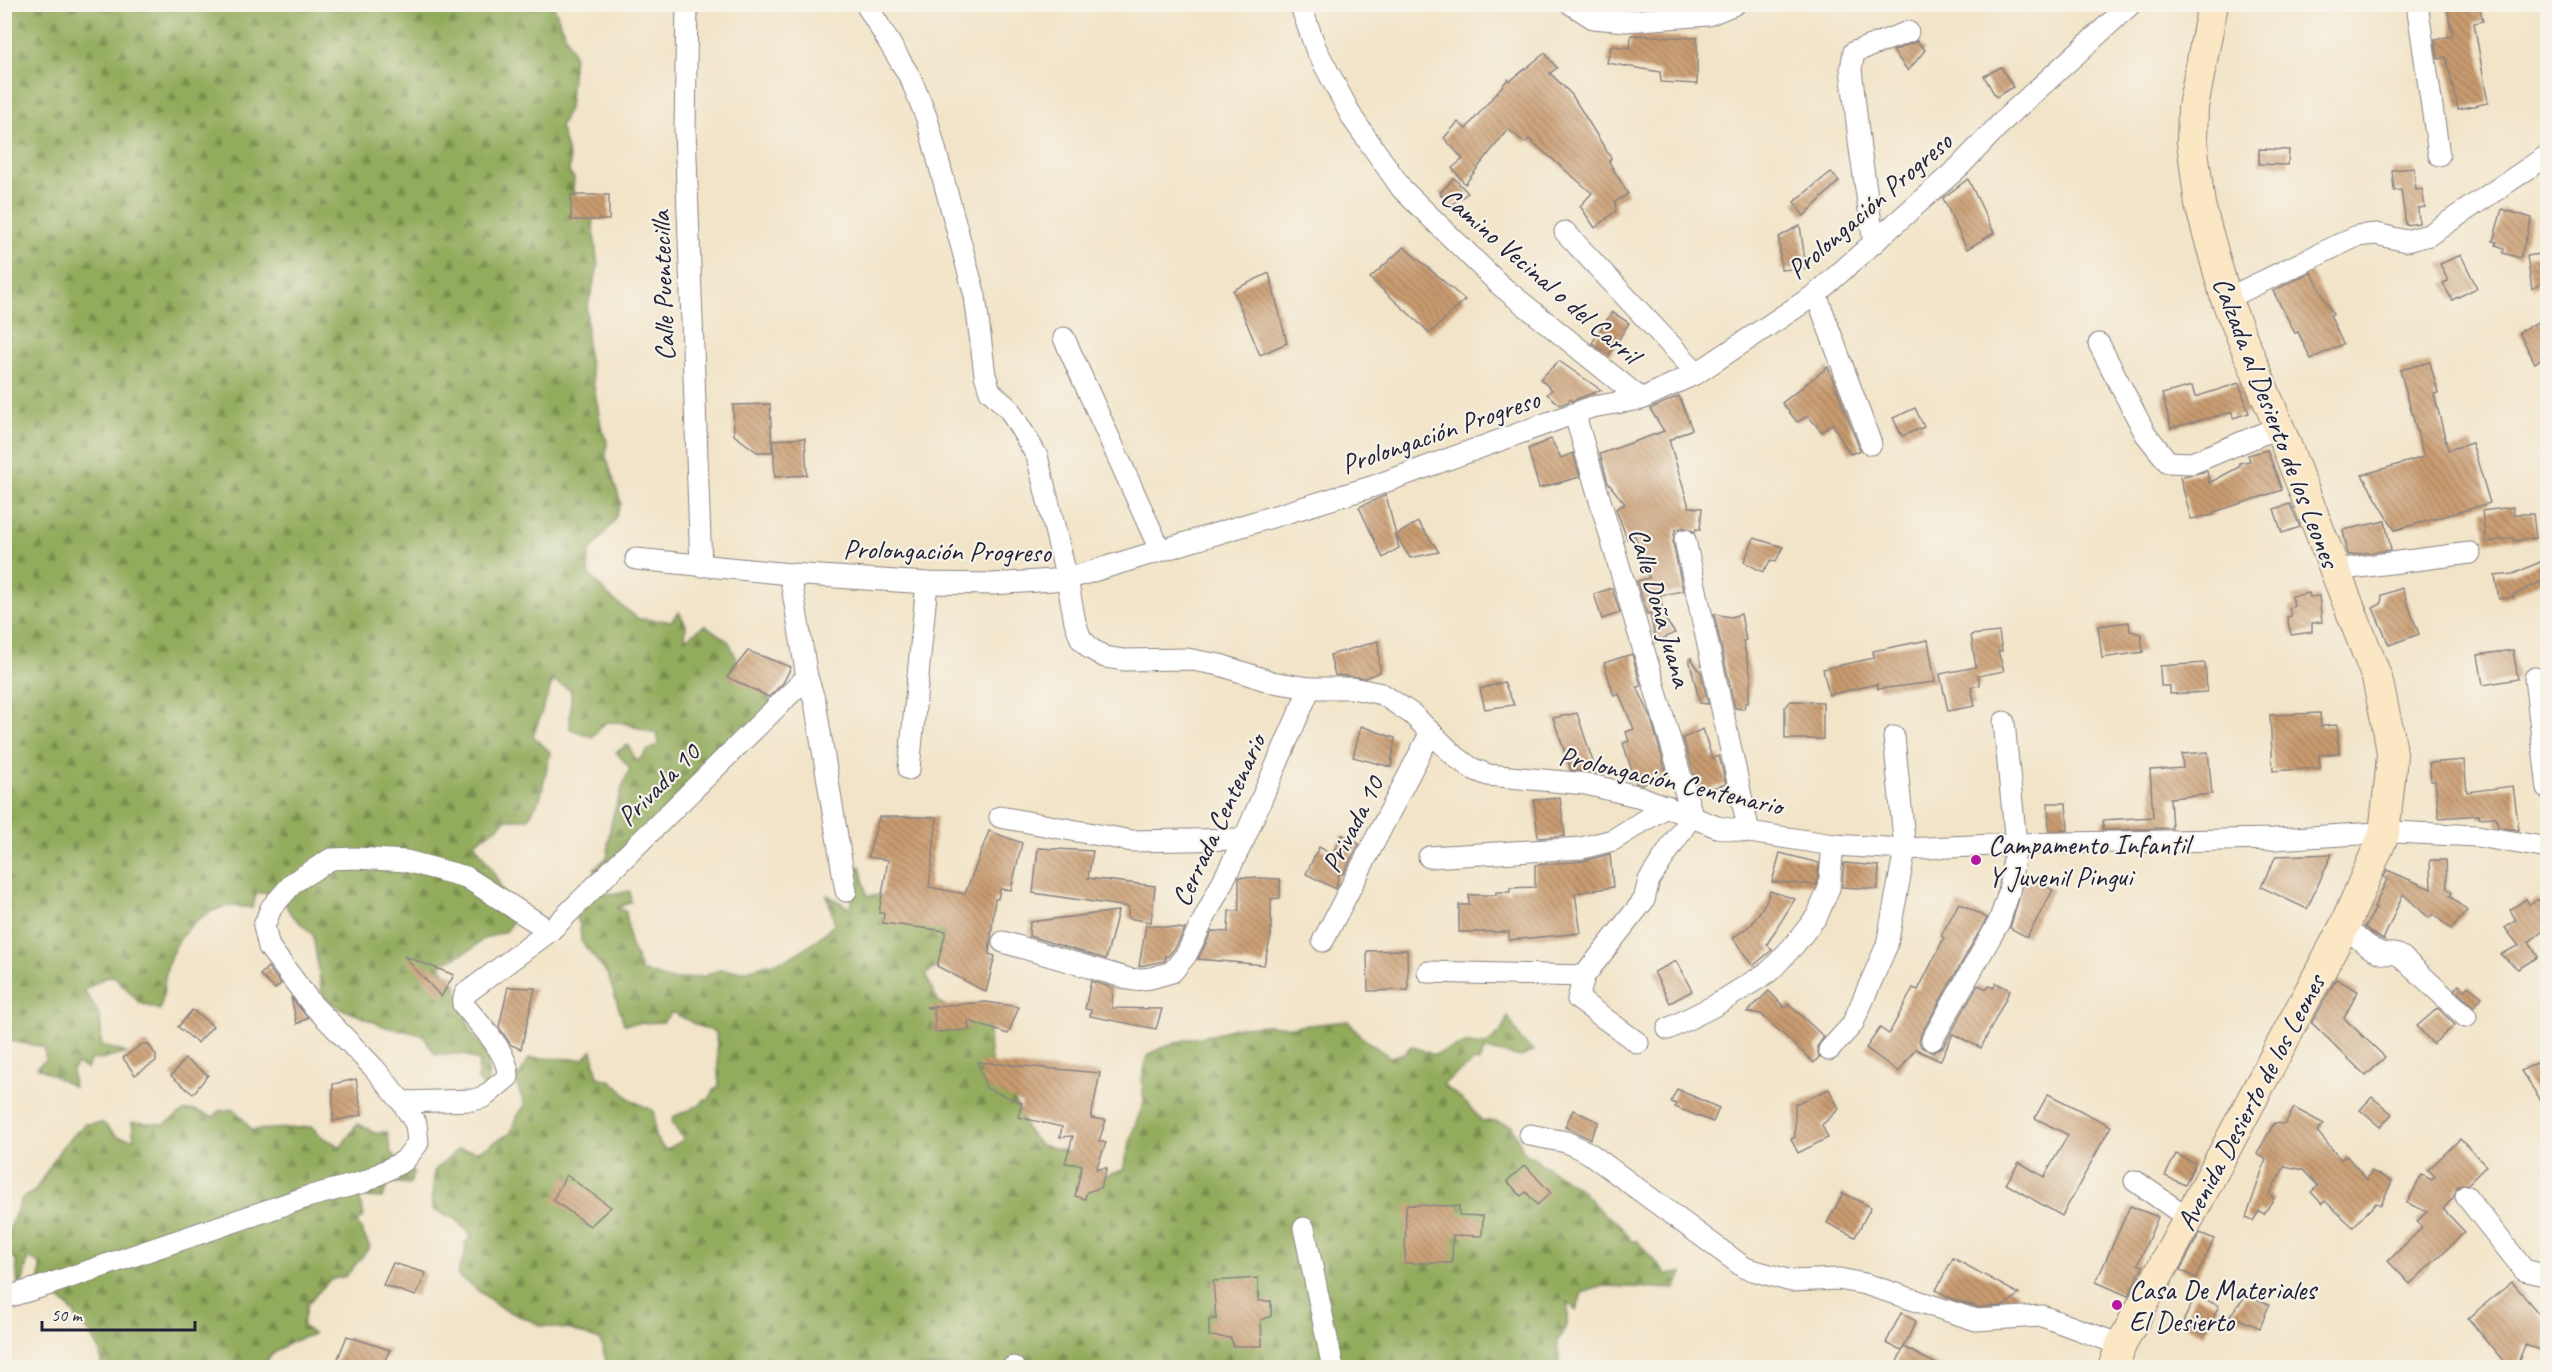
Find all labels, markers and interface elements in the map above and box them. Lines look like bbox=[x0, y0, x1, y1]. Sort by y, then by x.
street label: Prolongación Progreso bbox=[1780, 123, 1961, 287]
street label: Camino Vecinal o del Carril bbox=[1434, 180, 1651, 375]
street label: Calle Puentecilla bbox=[642, 208, 683, 362]
street label: Calzada al Desierto de los Leones bbox=[2205, 272, 2349, 575]
street label: Prolongación Progreso bbox=[1336, 380, 1546, 482]
street label: Calle Doña Juana bbox=[1621, 524, 1700, 692]
street label: Prolongación Progreso bbox=[843, 531, 1053, 570]
street label: Cerrada Centenario bbox=[1163, 726, 1275, 912]
street label: Privada 10 bbox=[609, 734, 709, 833]
street label: Prolongación Centenario bbox=[1556, 738, 1789, 824]
street label: Privada 10 bbox=[1313, 768, 1393, 878]
place label: Campamento Infantil Y Juvenil Pingui bbox=[1988, 827, 2195, 894]
marker: Campamento Infantil Y Juvenil Pingui bbox=[1969, 853, 1983, 867]
street label: Avenida Desierto de los Leones bbox=[2168, 966, 2334, 1236]
place label: Casa De Materiales El Desierto bbox=[2129, 1272, 2318, 1339]
scale bar bbox=[42, 1294, 195, 1332]
marker: Casa De Materiales El Desierto bbox=[2110, 1298, 2124, 1312]
text: 50 m bbox=[51, 1304, 84, 1326]

